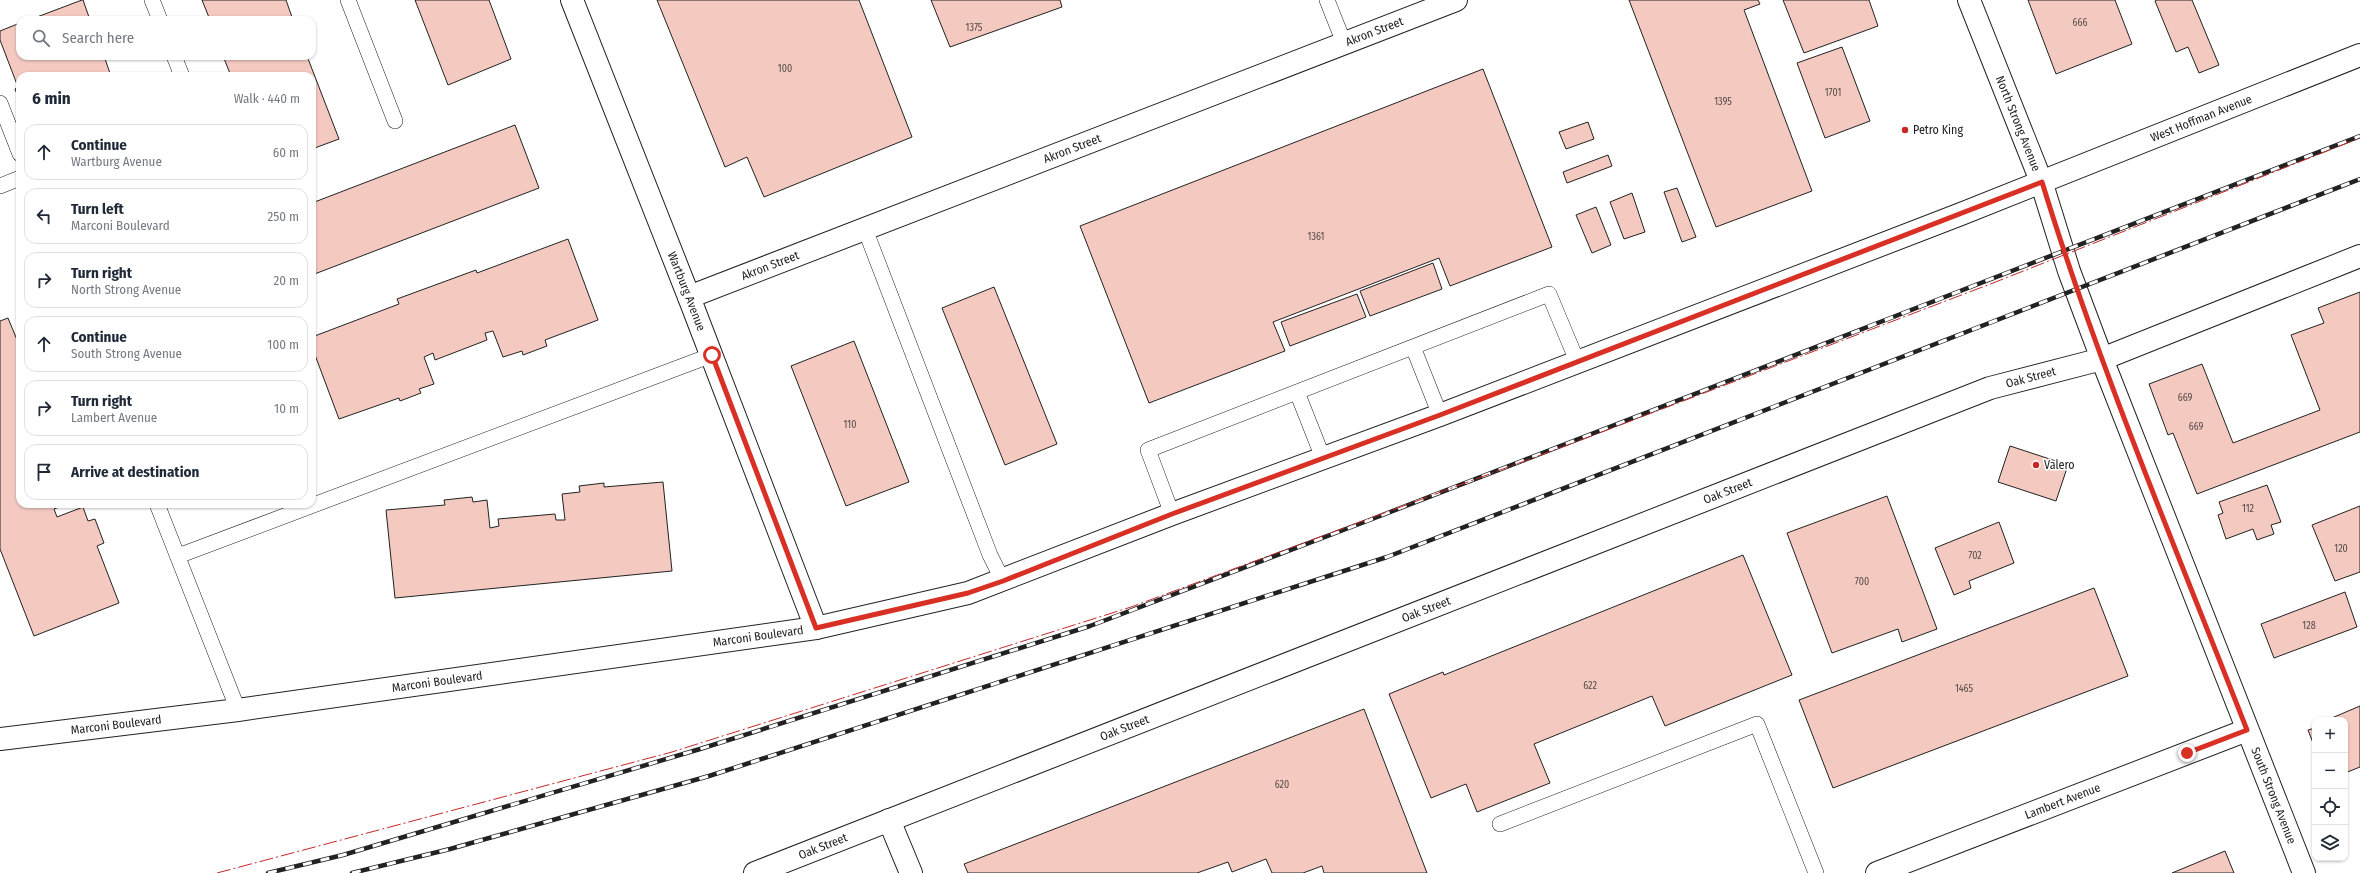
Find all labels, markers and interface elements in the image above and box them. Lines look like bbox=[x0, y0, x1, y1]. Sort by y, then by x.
street label: Akron Street bbox=[1344, 14, 1405, 49]
search box bbox=[16, 16, 316, 60]
house number: 666 bbox=[2073, 17, 2087, 29]
house number: 1375 bbox=[966, 22, 983, 34]
icon: search bbox=[30, 27, 52, 49]
text: Search here bbox=[62, 29, 134, 47]
house number: 100 bbox=[778, 63, 792, 75]
street label: North Strong Avenue bbox=[1993, 74, 2044, 174]
house number: 1701 bbox=[1825, 87, 1841, 99]
text: 6 min bbox=[32, 88, 71, 109]
text: Walk · 440 m bbox=[234, 91, 300, 106]
street label: West Hoffman Avenue bbox=[2148, 92, 2254, 145]
house number: 1395 bbox=[1714, 96, 1732, 108]
place label: Petro King bbox=[1913, 123, 1963, 137]
marker: Petro King bbox=[1900, 125, 1910, 135]
street label: Akron Street bbox=[1041, 131, 1103, 166]
text: Continue bbox=[71, 136, 127, 154]
icon: ahead bbox=[33, 141, 55, 163]
text: 60 m bbox=[273, 145, 299, 160]
text: Wartburg Avenue bbox=[71, 154, 162, 169]
text: Turn left bbox=[71, 200, 124, 218]
icon: left bbox=[33, 205, 55, 227]
text: 250 m bbox=[267, 209, 299, 224]
text: Marconi Boulevard bbox=[71, 218, 170, 233]
house number: 1361 bbox=[1308, 231, 1324, 243]
street label: Akron Street bbox=[739, 248, 801, 283]
street label: Wartburg Avenue bbox=[665, 250, 708, 333]
text: Turn right bbox=[71, 264, 132, 282]
icon: right bbox=[33, 269, 55, 291]
text: 20 m bbox=[273, 273, 299, 288]
text: North Strong Avenue bbox=[71, 282, 181, 297]
text: Continue bbox=[71, 328, 127, 346]
icon: ahead bbox=[33, 333, 55, 355]
text: 100 m bbox=[267, 337, 299, 352]
text: South Strong Avenue bbox=[71, 346, 182, 361]
route start bbox=[703, 346, 721, 364]
street label: Oak Street bbox=[2004, 364, 2057, 391]
text: Turn right bbox=[71, 392, 132, 410]
house number: 669 bbox=[2178, 392, 2192, 404]
icon: right bbox=[33, 397, 55, 419]
text: 10 m bbox=[274, 401, 299, 416]
text: Lambert Avenue bbox=[71, 410, 157, 425]
house number: 110 bbox=[844, 419, 856, 431]
house number: 669 bbox=[2189, 421, 2203, 433]
place label: Valero bbox=[2044, 458, 2075, 472]
marker: Valero bbox=[2031, 460, 2041, 470]
icon: arrive bbox=[33, 461, 55, 483]
text: Arrive at destination bbox=[71, 463, 199, 481]
street label: Oak Street bbox=[1701, 475, 1754, 507]
house number: 112 bbox=[2242, 503, 2255, 515]
house number: 120 bbox=[2334, 543, 2348, 555]
house number: 702 bbox=[1968, 550, 1982, 562]
house number: 700 bbox=[1855, 576, 1869, 588]
street label: Oak Street bbox=[1400, 594, 1453, 625]
house number: 128 bbox=[2302, 620, 2316, 632]
street label: Marconi Boulevard bbox=[712, 623, 804, 650]
street label: Marconi Boulevard bbox=[391, 668, 483, 695]
house number: 622 bbox=[1583, 680, 1597, 692]
house number: 1465 bbox=[1955, 683, 1974, 695]
street label: Marconi Boulevard bbox=[70, 712, 162, 737]
street label: Oak Street bbox=[1098, 712, 1151, 744]
map controls bbox=[2312, 717, 2348, 861]
button: + bbox=[2312, 717, 2348, 753]
route end bbox=[2178, 744, 2196, 762]
street label: South Strong Avenue bbox=[2248, 745, 2299, 846]
button: − bbox=[2312, 753, 2348, 789]
house number: 620 bbox=[1275, 779, 1289, 791]
street label: Lambert Avenue bbox=[2023, 780, 2102, 822]
button: locate bbox=[2312, 789, 2348, 825]
button: layers bbox=[2312, 825, 2348, 861]
street label: Oak Street bbox=[797, 830, 849, 862]

